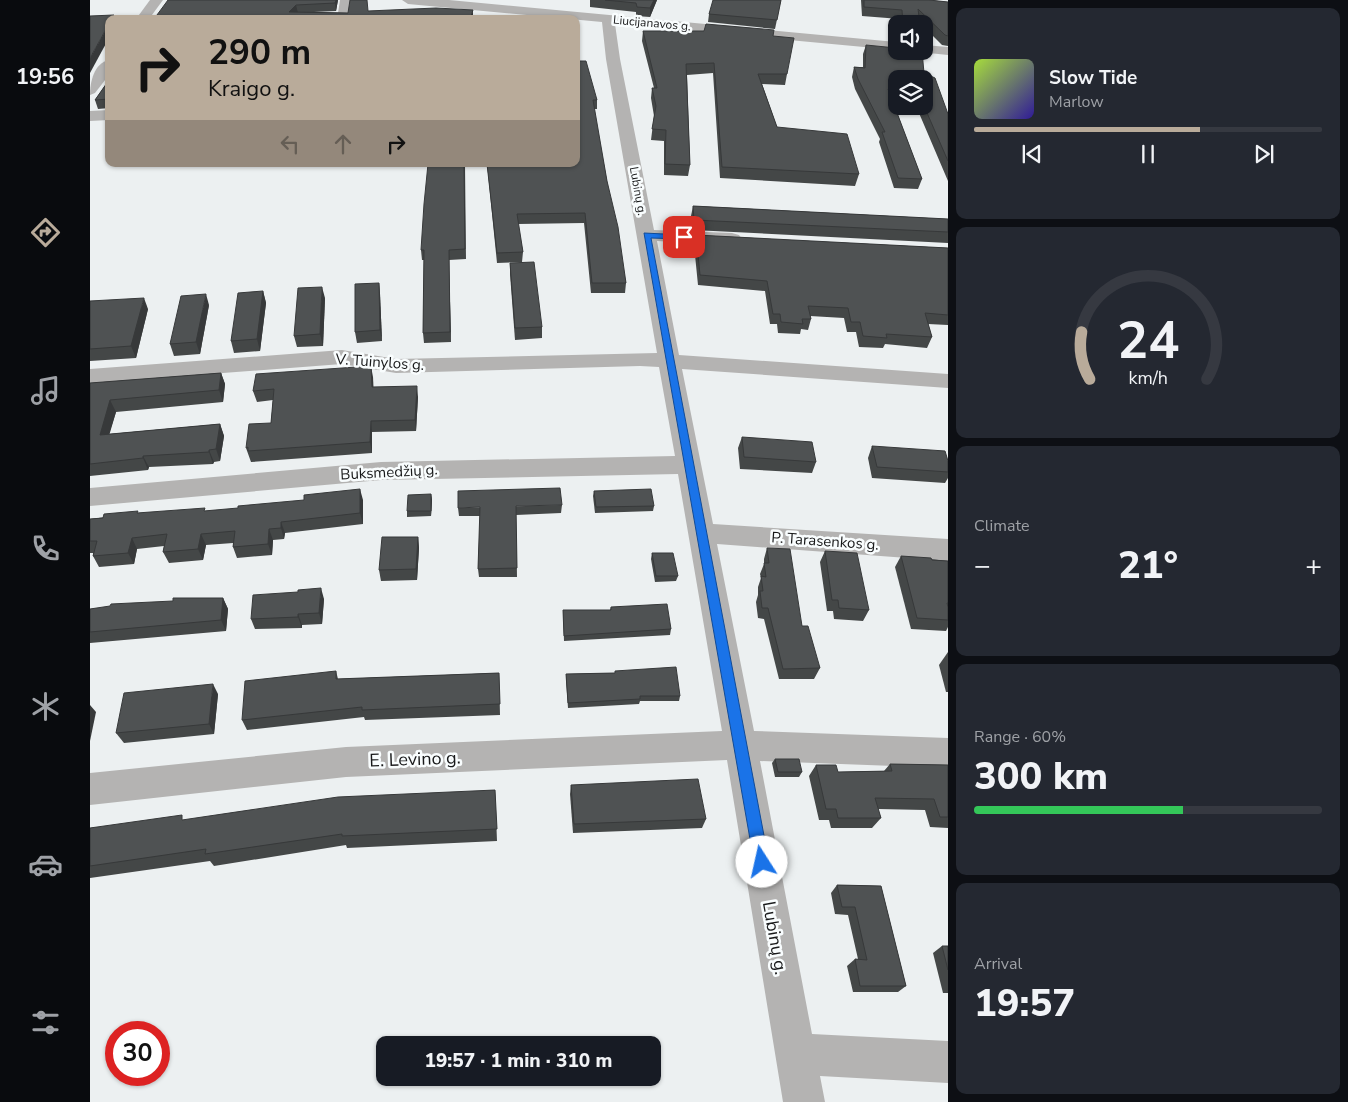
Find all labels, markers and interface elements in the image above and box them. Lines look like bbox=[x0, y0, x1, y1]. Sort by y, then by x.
street label: Liucijanavos g. bbox=[612, 12, 692, 34]
map controls bbox=[888, 15, 933, 115]
button: sound bbox=[888, 15, 933, 60]
text: 290 m bbox=[208, 29, 311, 76]
icon: right bbox=[125, 35, 190, 100]
text: 19:56 bbox=[16, 62, 74, 92]
text: Slow Tide bbox=[1049, 65, 1137, 91]
button: layers bbox=[888, 70, 933, 115]
text: Kraigo g. bbox=[208, 74, 295, 104]
text: Marlow bbox=[1049, 91, 1104, 113]
icon: left bbox=[276, 130, 304, 158]
icon: ahead bbox=[329, 130, 357, 158]
icon: right bbox=[382, 130, 410, 158]
icon: previous bbox=[1018, 140, 1046, 168]
icon: pause bbox=[1134, 140, 1162, 168]
icon: next bbox=[1250, 140, 1278, 168]
street label: Lubinų g. bbox=[626, 165, 650, 217]
icon: directions bbox=[28, 215, 63, 250]
pin bbox=[663, 216, 705, 258]
icon: arrive bbox=[670, 223, 698, 251]
text: 24 bbox=[1117, 305, 1179, 376]
street label: V. Tuinylos g. bbox=[334, 349, 425, 375]
text: km/h bbox=[1128, 366, 1168, 390]
icon: music bbox=[28, 373, 63, 408]
street label: Buksmedžių g. bbox=[340, 459, 438, 485]
text: Climate bbox=[974, 515, 1029, 537]
street label: P. Tarasenkos g. bbox=[771, 527, 879, 555]
icon: phone bbox=[28, 531, 63, 566]
text: 21° bbox=[1118, 540, 1178, 591]
text: − bbox=[974, 547, 991, 585]
text: + bbox=[1305, 547, 1322, 585]
icon: climate bbox=[28, 689, 63, 724]
text: Range · 60% bbox=[974, 726, 1066, 748]
street label: E. Levino g. bbox=[369, 745, 461, 773]
text: 300 km bbox=[974, 751, 1108, 802]
position arrow bbox=[735, 835, 787, 887]
icon: car bbox=[28, 847, 63, 882]
street label: Lubinų g. bbox=[757, 899, 793, 977]
text: Arrival bbox=[974, 953, 1022, 975]
text: 19:57 bbox=[974, 978, 1075, 1029]
icon: filters bbox=[28, 1005, 63, 1040]
speed limit sign: 30 bbox=[105, 1021, 170, 1086]
text: 19:57 · 1 min · 310 m bbox=[425, 1048, 612, 1074]

